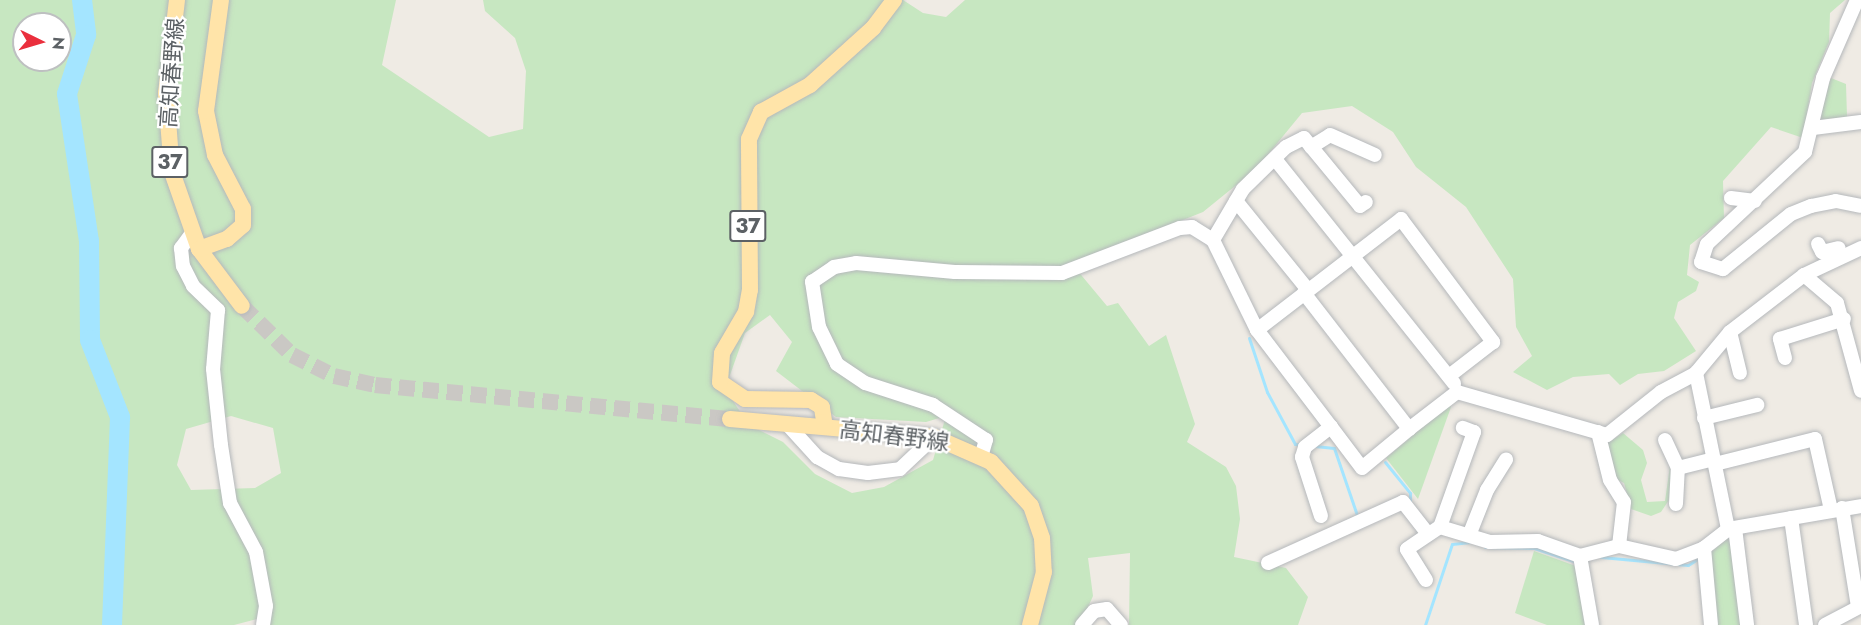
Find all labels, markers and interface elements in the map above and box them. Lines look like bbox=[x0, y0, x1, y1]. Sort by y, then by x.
north arrow bbox=[12, 12, 72, 72]
street label: 高知春野線 bbox=[155, 17, 189, 129]
text: N bbox=[46, 36, 70, 51]
road number: 37 bbox=[150, 144, 190, 180]
road number: 37 bbox=[728, 208, 768, 244]
street label: 高知春野線 bbox=[838, 416, 950, 456]

